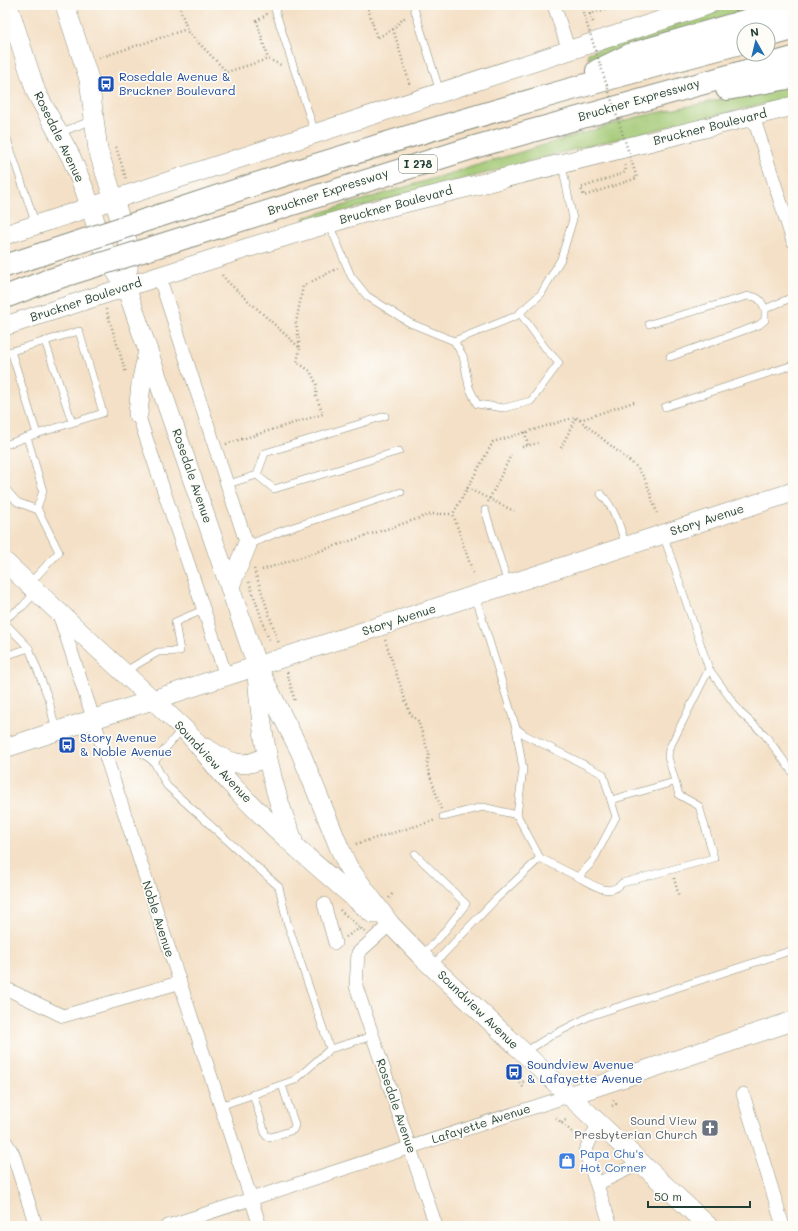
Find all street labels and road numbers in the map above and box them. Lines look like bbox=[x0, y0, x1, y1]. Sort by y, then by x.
street label: Bruckner Expressway bbox=[576, 74, 701, 124]
street label: Rosedale Avenue bbox=[31, 89, 89, 185]
street label: Bruckner Boulevard bbox=[651, 104, 769, 148]
road number: I 278 bbox=[399, 155, 437, 173]
street label: Bruckner Expressway bbox=[265, 164, 390, 218]
street label: Bruckner Boulevard bbox=[337, 181, 454, 227]
street label: Bruckner Boulevard bbox=[28, 273, 144, 325]
street label: Rosedale Avenue bbox=[169, 426, 217, 525]
street label: Story Avenue bbox=[668, 500, 746, 539]
street label: Story Avenue bbox=[360, 600, 438, 639]
street label: Soundview Avenue bbox=[171, 717, 256, 806]
street label: Noble Avenue bbox=[139, 878, 179, 959]
street label: Soundview Avenue bbox=[435, 966, 523, 1052]
street label: Rosedale Avenue bbox=[373, 1056, 421, 1155]
street label: Lafayette Avenue bbox=[429, 1100, 532, 1147]

